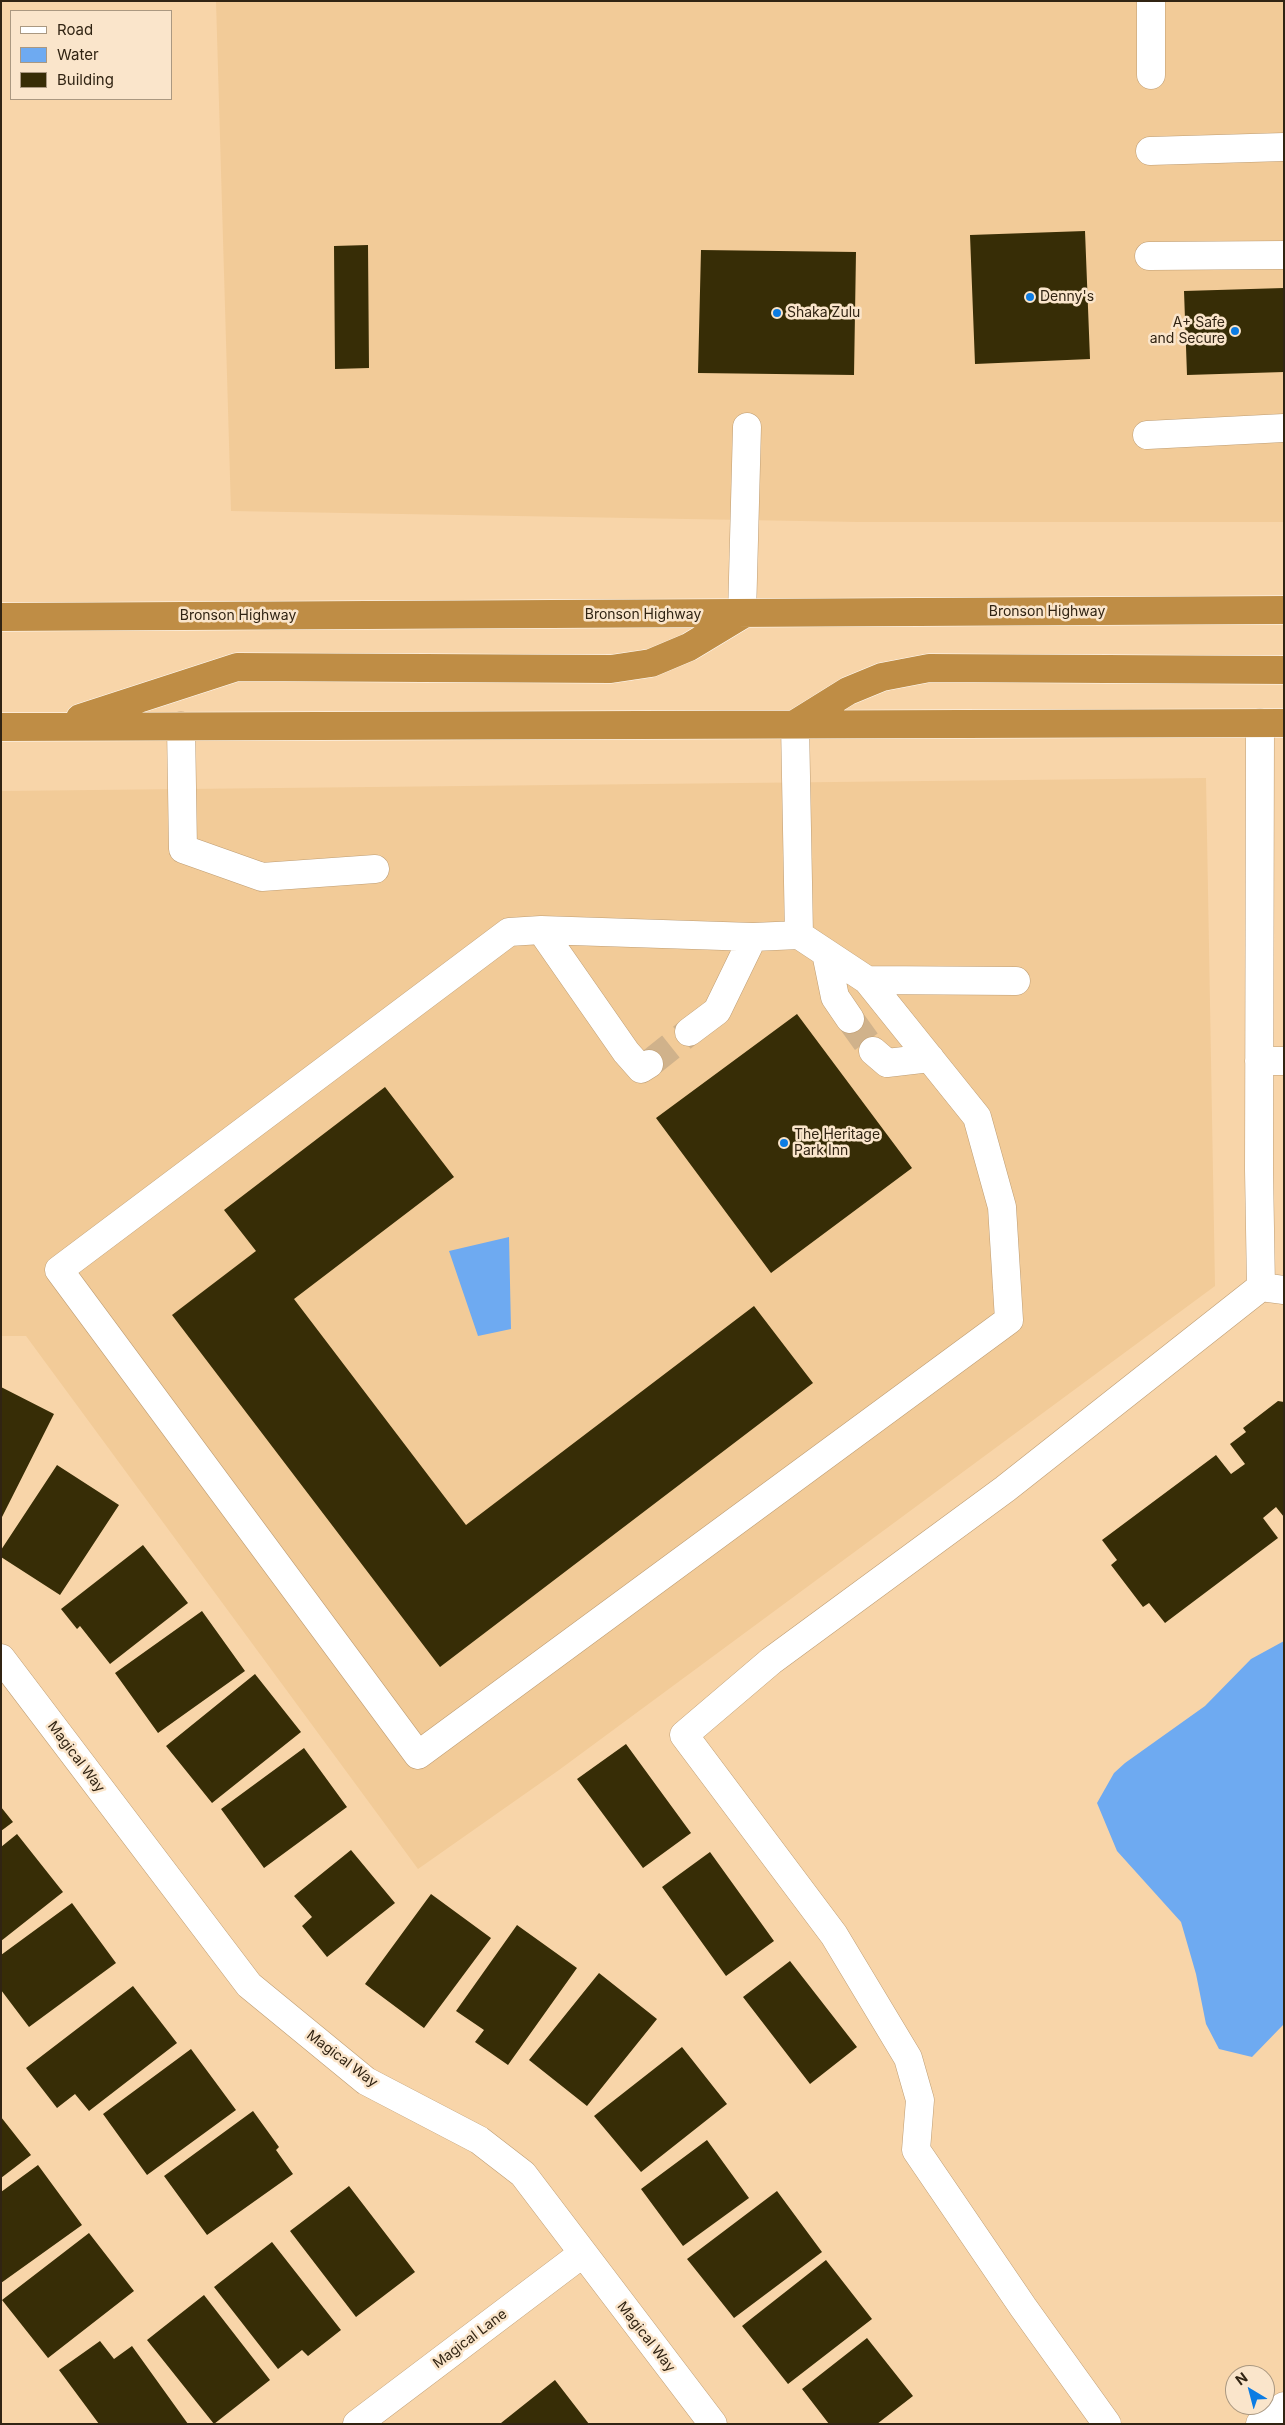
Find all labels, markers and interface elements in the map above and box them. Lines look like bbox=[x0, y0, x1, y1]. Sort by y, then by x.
legend bbox=[10, 10, 172, 100]
text: Road bbox=[57, 20, 93, 39]
text: Water bbox=[57, 45, 99, 64]
text: Building bbox=[57, 70, 114, 89]
place label: Denny's bbox=[1040, 289, 1094, 305]
marker: Denny's bbox=[1024, 291, 1036, 303]
place label: Shaka Zulu bbox=[787, 305, 860, 321]
marker: Shaka Zulu bbox=[771, 307, 783, 319]
place label: A+ Safe and Secure bbox=[1150, 315, 1225, 348]
marker: A+ Safe and Secure bbox=[1229, 325, 1241, 337]
street label: Bronson Highway bbox=[989, 604, 1105, 620]
street label: Bronson Highway bbox=[585, 607, 701, 623]
street label: Bronson Highway bbox=[180, 608, 296, 624]
place label: The Heritage Park Inn bbox=[794, 1127, 880, 1160]
marker: The Heritage Park Inn bbox=[778, 1137, 790, 1149]
street label: Magical Way bbox=[44, 1718, 108, 1796]
street label: Magical Way bbox=[303, 2027, 381, 2091]
street label: Magical Way bbox=[613, 2299, 679, 2375]
street label: Magical Lane bbox=[430, 2306, 510, 2372]
north arrow bbox=[1225, 2365, 1275, 2415]
text: N bbox=[1232, 2368, 1251, 2388]

